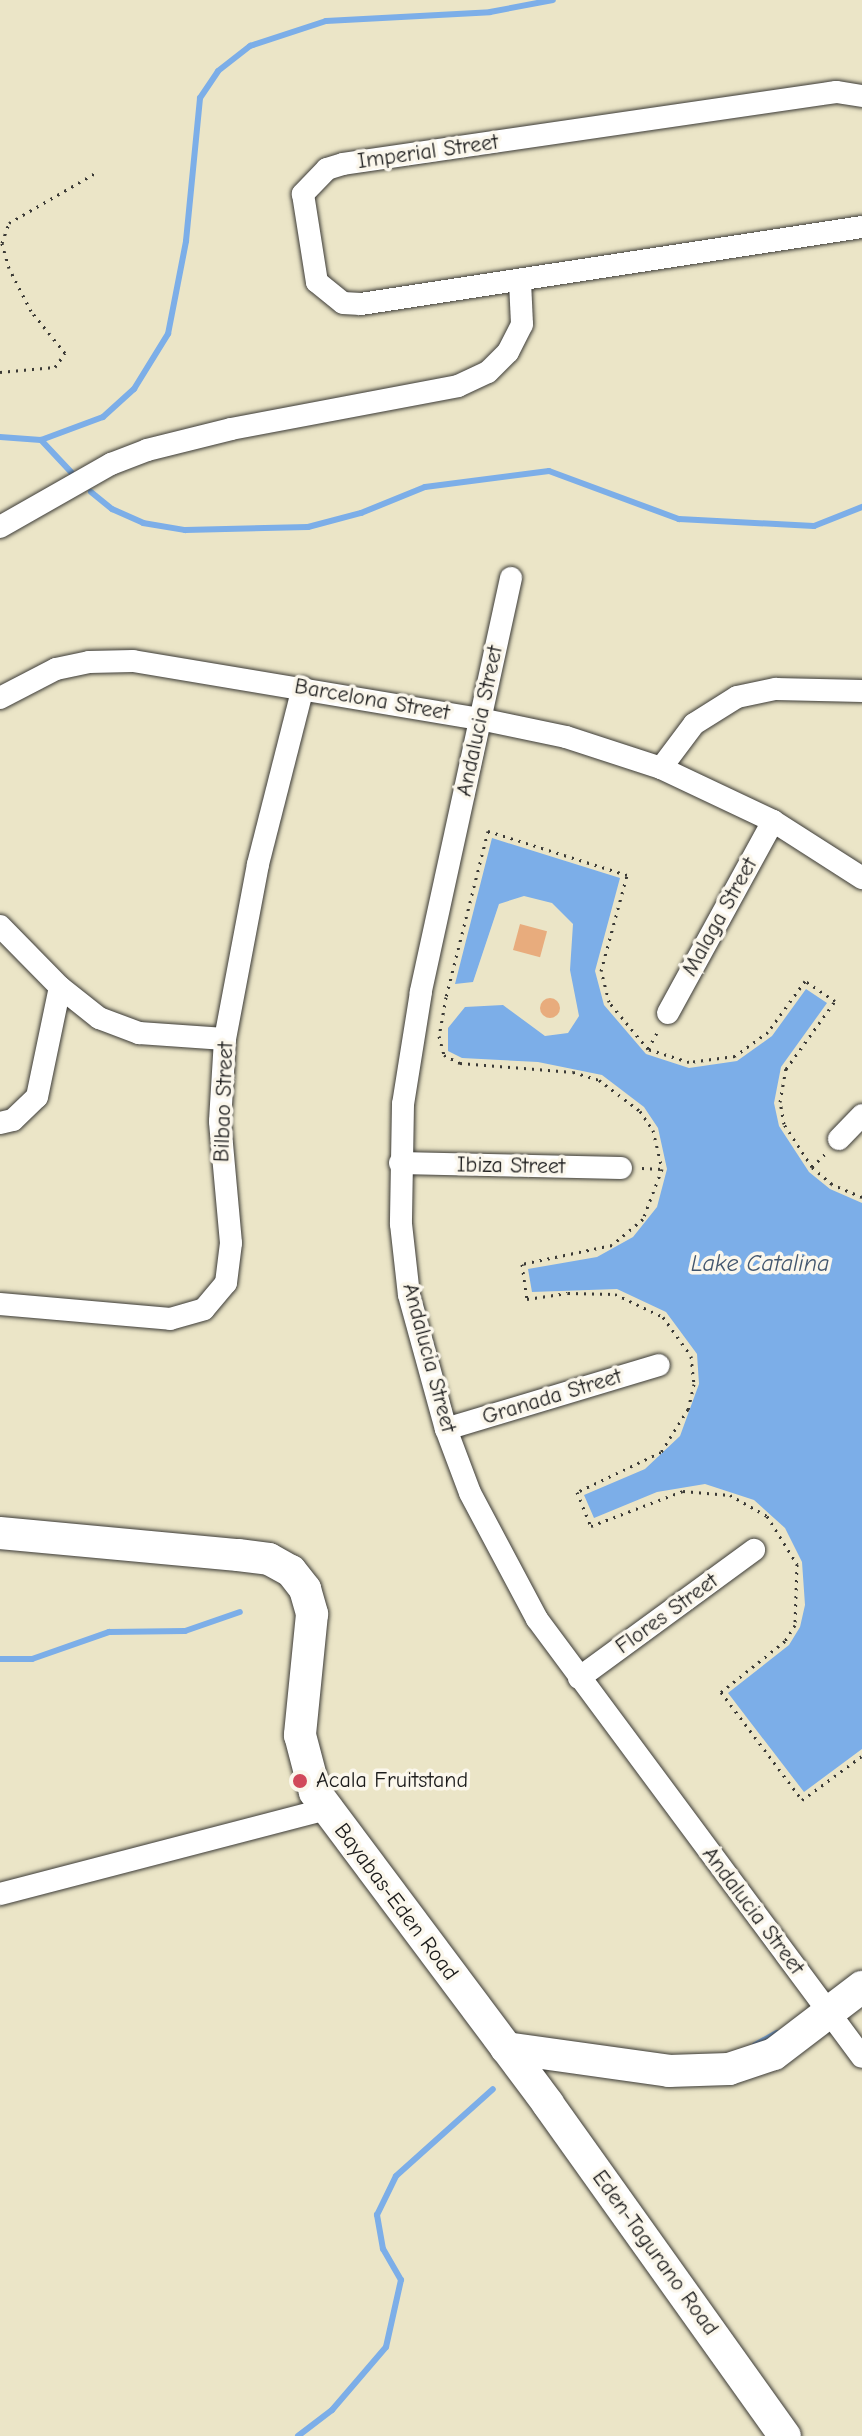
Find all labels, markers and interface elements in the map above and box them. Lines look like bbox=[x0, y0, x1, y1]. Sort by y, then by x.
street label: Imperial Street bbox=[356, 129, 500, 175]
street label: Andalucia Street bbox=[451, 643, 509, 799]
street label: Barcelona Street bbox=[292, 673, 452, 727]
street label: Malaga Street bbox=[677, 853, 763, 981]
street label: Bilbao Street bbox=[209, 1041, 239, 1163]
street label: Ibiza Street bbox=[457, 1152, 565, 1180]
water label: Lake Catalina bbox=[691, 1250, 829, 1278]
street label: Andalucia Street bbox=[396, 1280, 462, 1436]
street label: Granada Street bbox=[479, 1363, 625, 1431]
street label: Flores Street bbox=[611, 1568, 723, 1660]
place label: Acala Fruitstand bbox=[316, 1768, 468, 1794]
marker: Acala Fruitstand bbox=[291, 1772, 309, 1790]
street label: Bayabas-Eden Road bbox=[328, 1818, 464, 1986]
street label: Andalucia Street bbox=[696, 1842, 810, 1980]
street label: Eden-Tagurano Road bbox=[586, 2165, 724, 2341]

